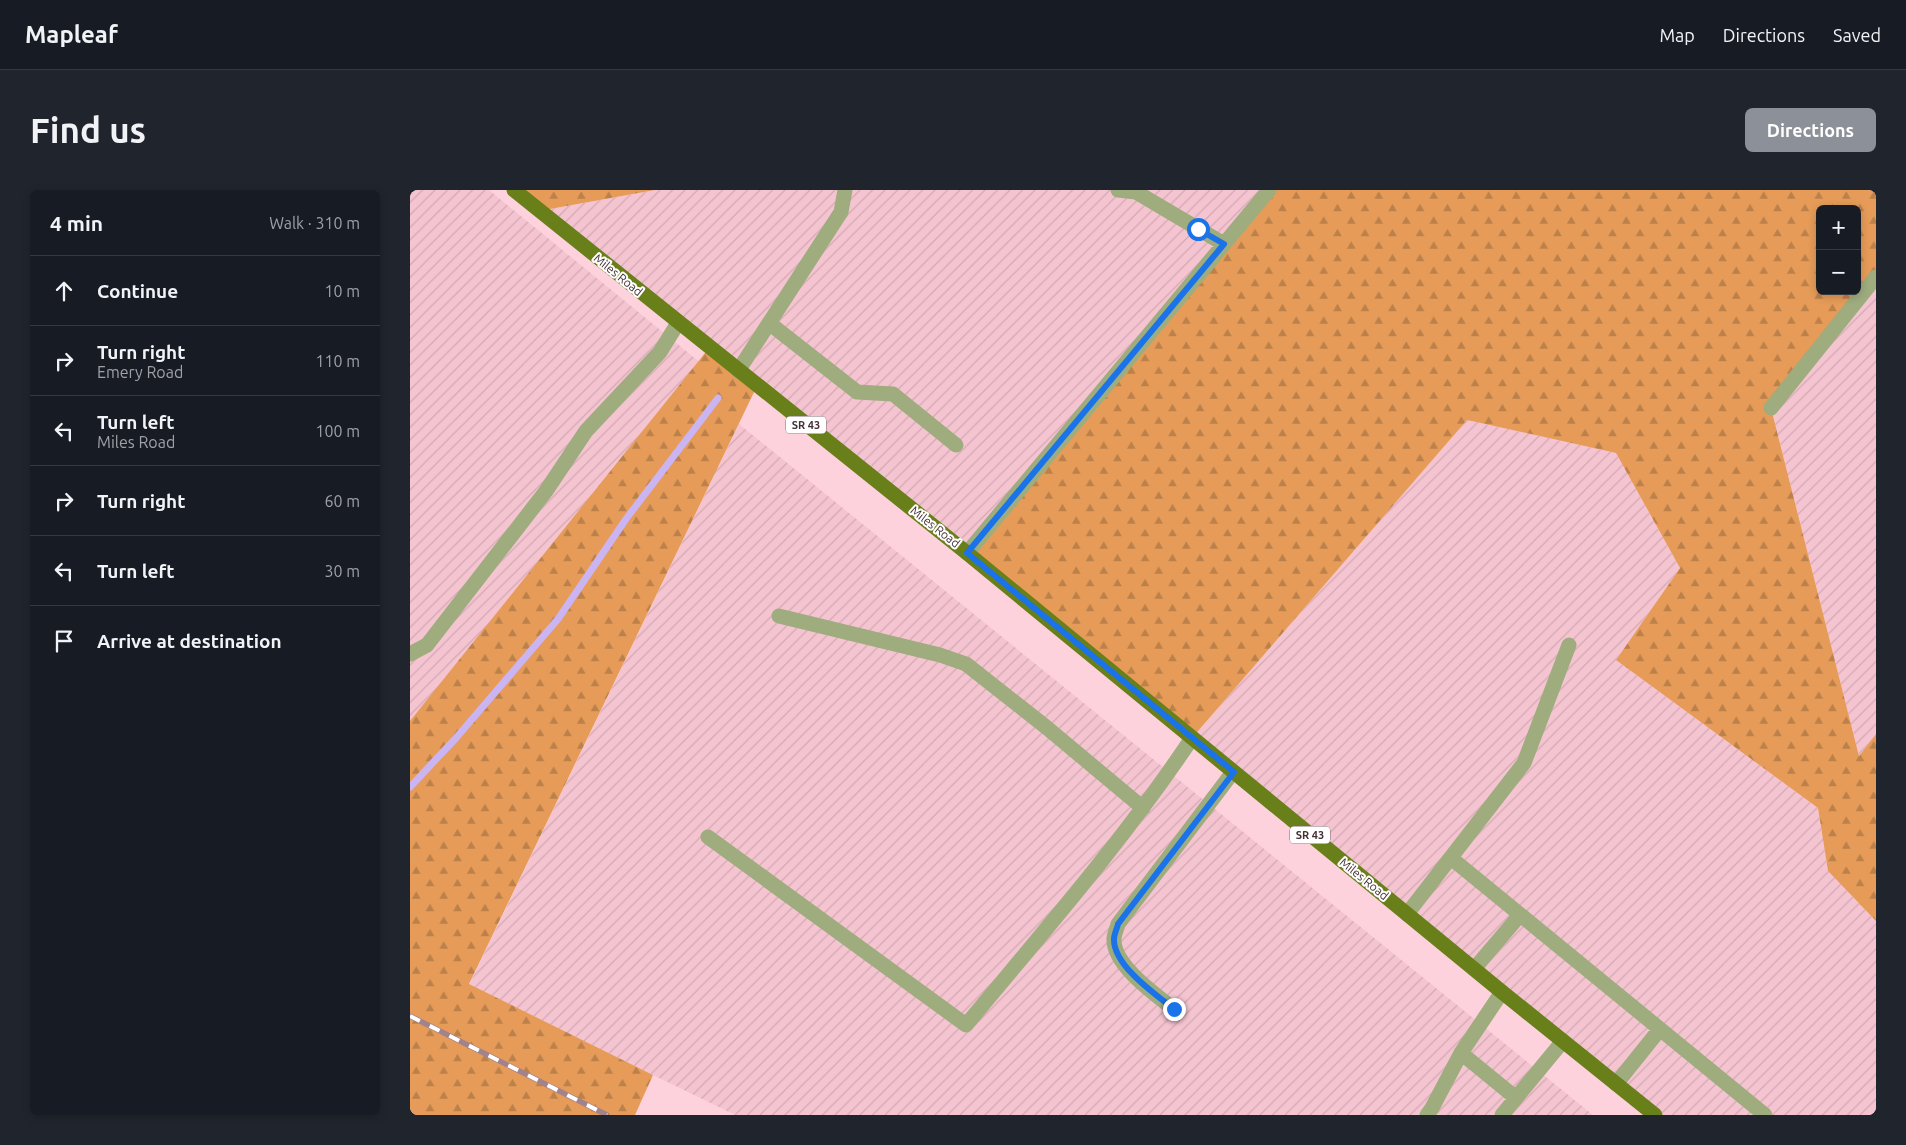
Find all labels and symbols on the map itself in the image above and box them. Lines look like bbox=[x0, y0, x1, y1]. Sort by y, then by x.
route start bbox=[1187, 218, 1210, 241]
street label: Miles Road bbox=[591, 251, 645, 298]
road number: SR 43 bbox=[786, 416, 826, 434]
street label: Miles Road bbox=[908, 503, 962, 550]
road number: SR 43 bbox=[1290, 826, 1330, 844]
street label: Miles Road bbox=[1337, 855, 1391, 902]
route end bbox=[1163, 998, 1186, 1021]

